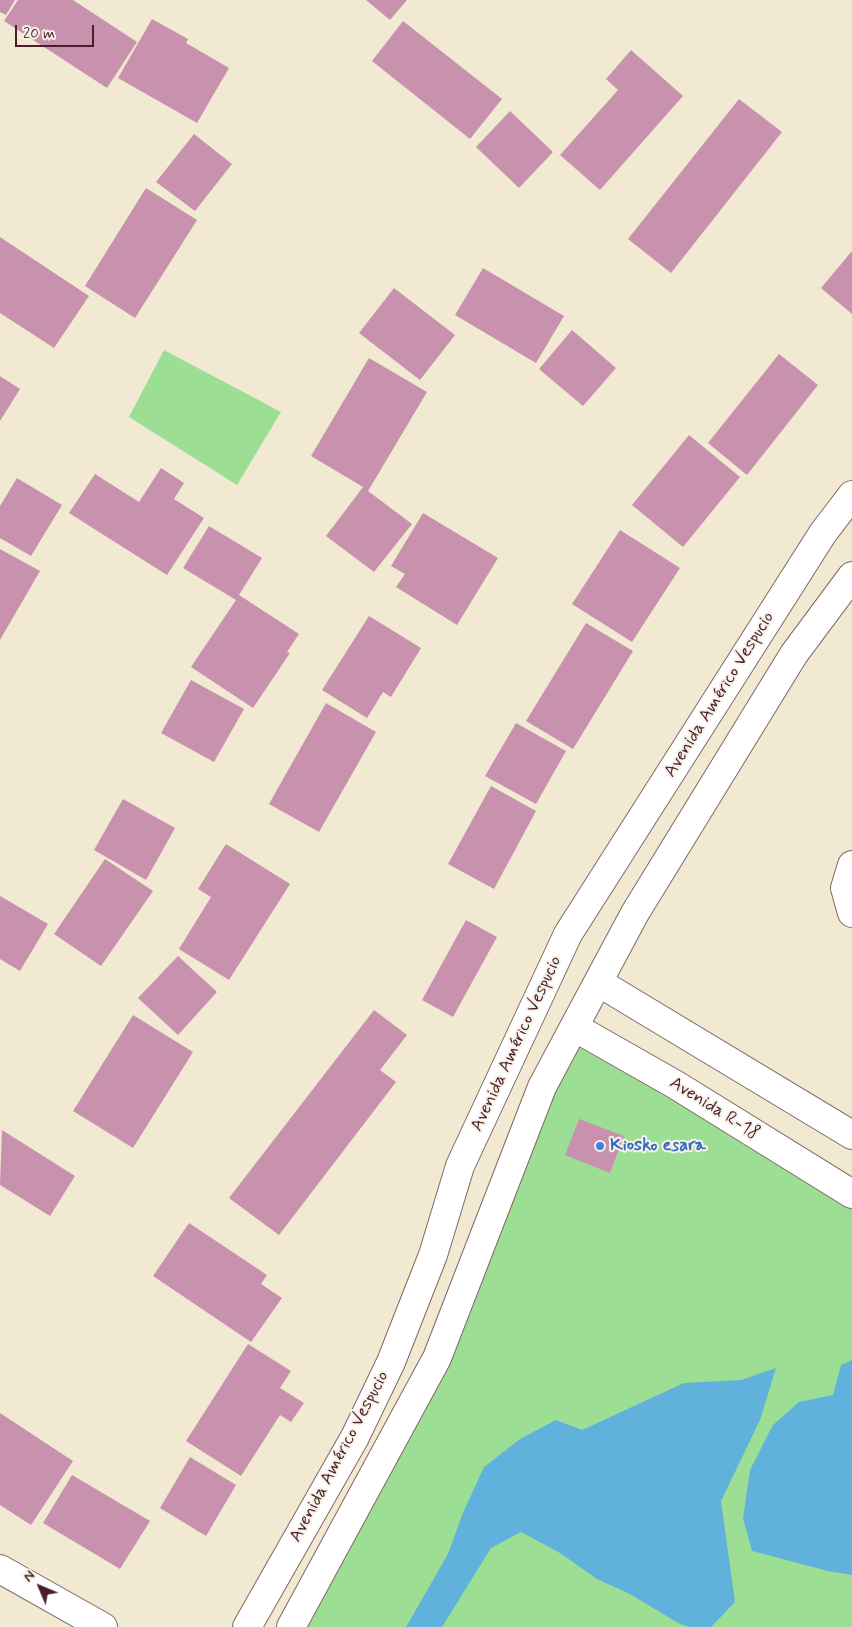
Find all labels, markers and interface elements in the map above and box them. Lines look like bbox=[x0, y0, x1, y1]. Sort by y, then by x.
scale bar bbox=[18, 15, 96, 47]
text: 20 m bbox=[23, 24, 55, 44]
street label: Avenida Américo Vespucio bbox=[660, 608, 780, 782]
street label: Avenida Américo Vespucio bbox=[467, 953, 567, 1135]
street label: Avenida R-18 bbox=[665, 1073, 763, 1145]
place label: Kiosko esara bbox=[610, 1135, 706, 1157]
marker: Kiosko esara bbox=[594, 1140, 606, 1152]
street label: Avenida Américo Vespucio bbox=[286, 1368, 394, 1546]
north arrow bbox=[15, 1562, 65, 1612]
text: N bbox=[20, 1567, 39, 1586]

